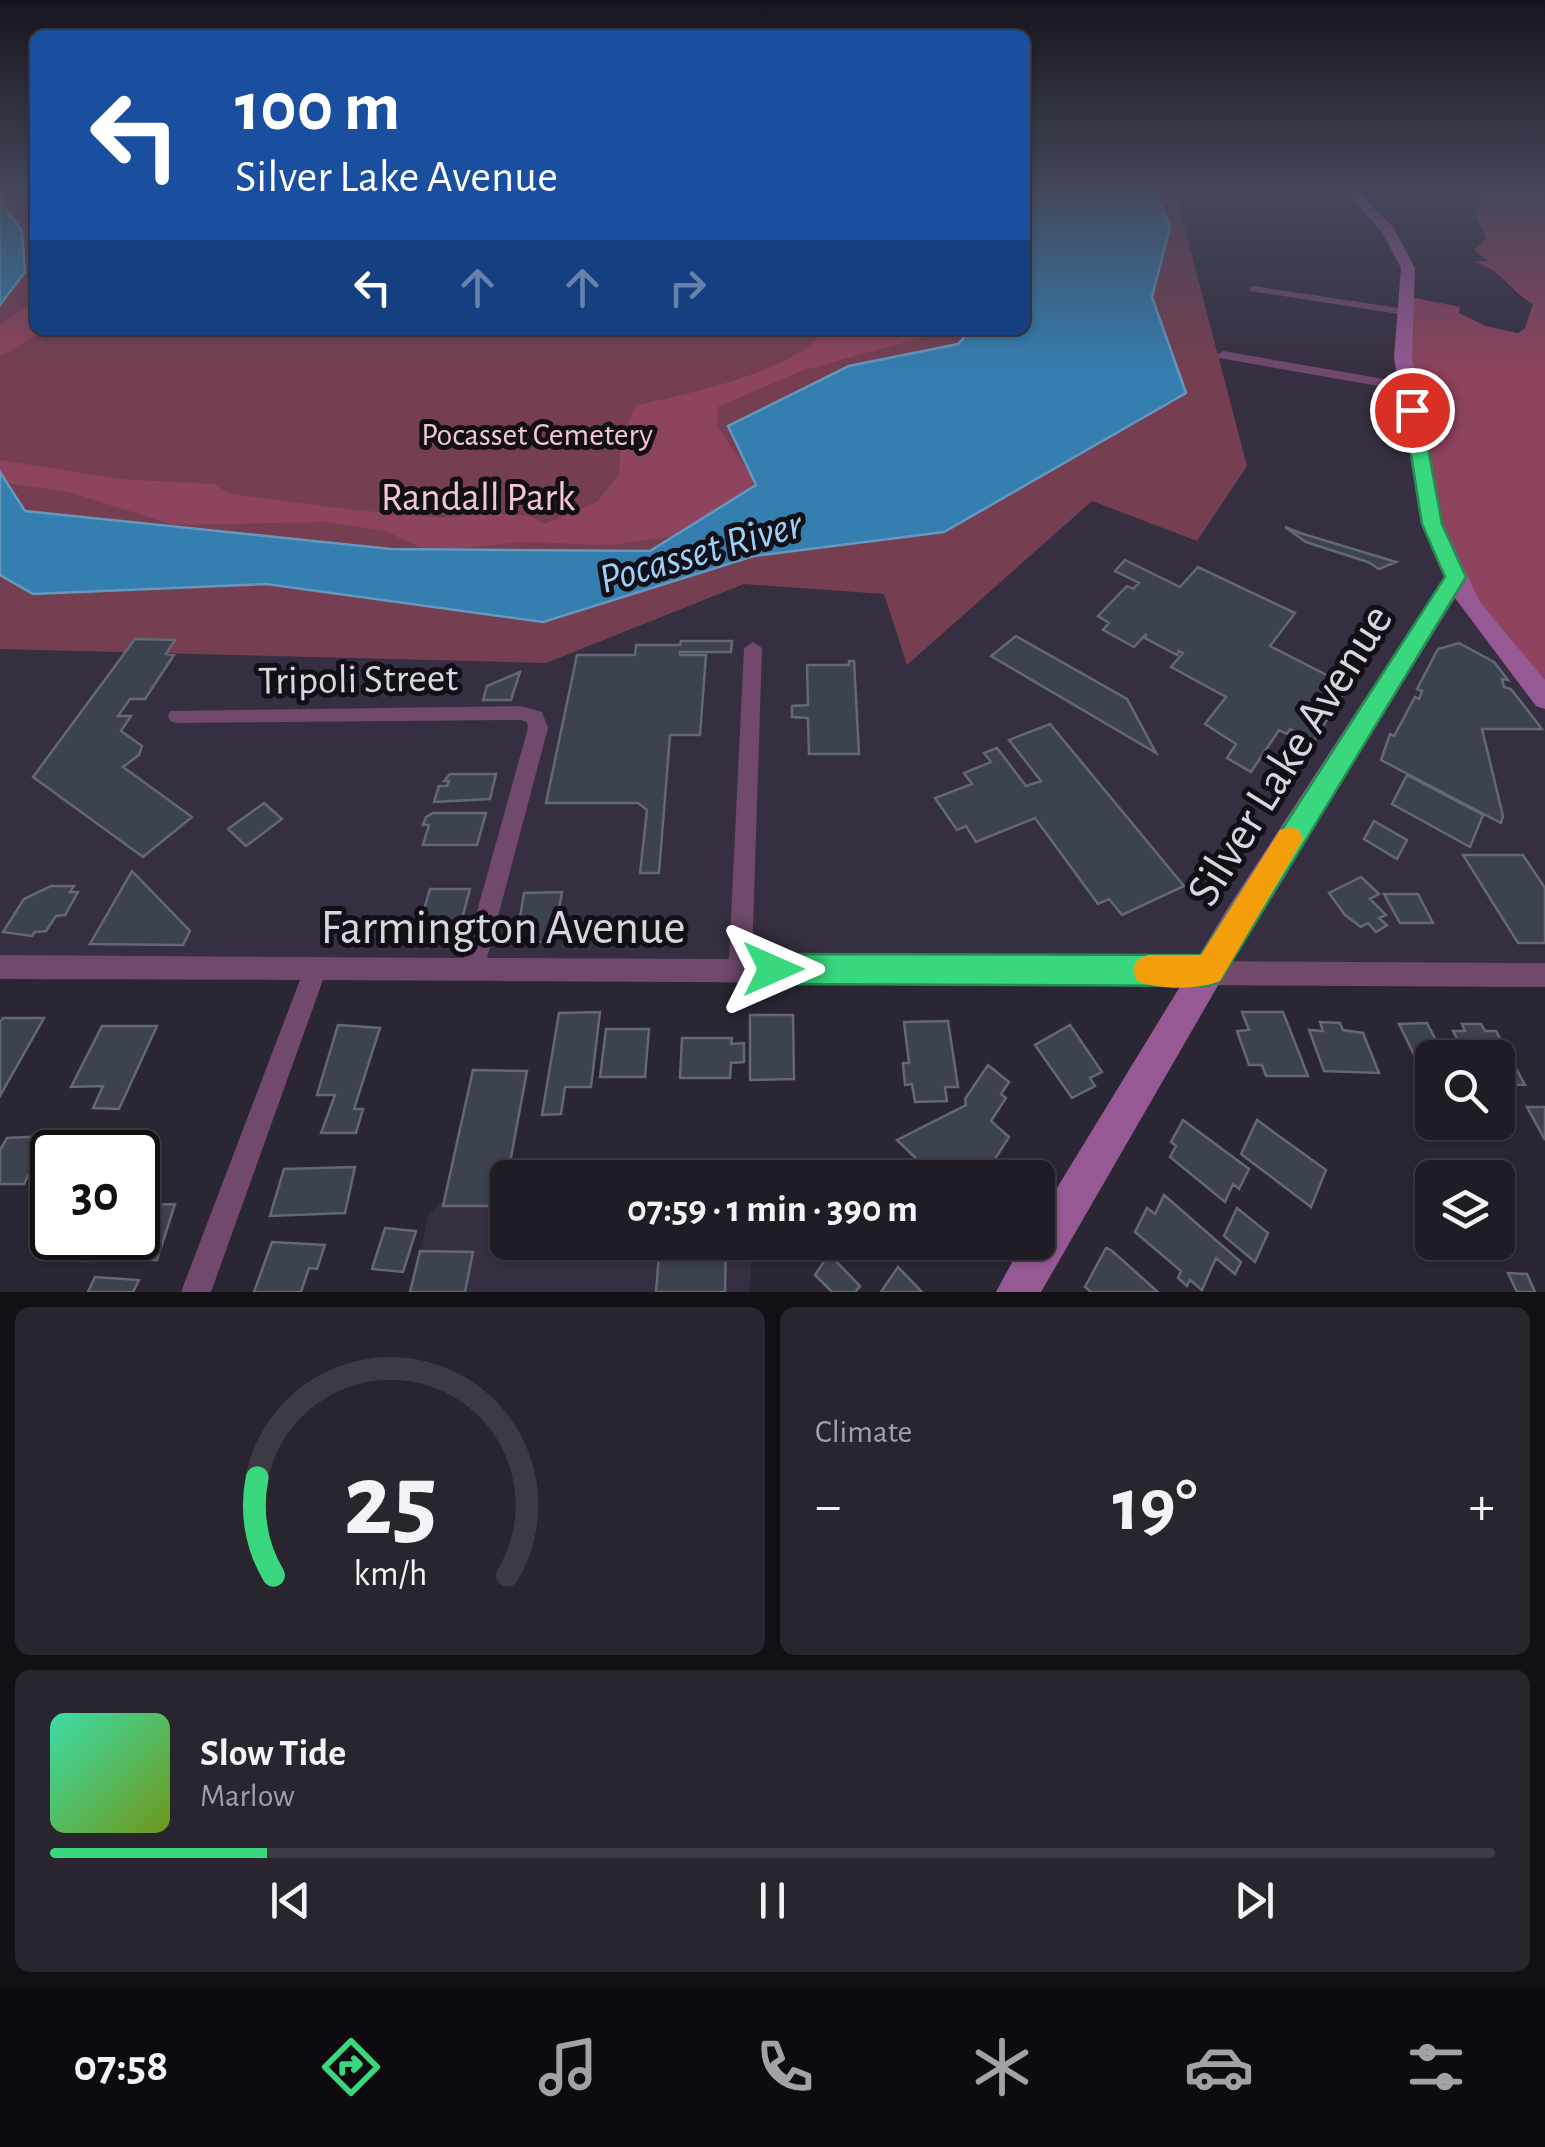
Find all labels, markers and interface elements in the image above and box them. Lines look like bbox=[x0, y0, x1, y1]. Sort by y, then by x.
icon: left bbox=[70, 70, 200, 200]
text: 100 m bbox=[235, 73, 400, 143]
text: Silver Lake Avenue bbox=[235, 155, 558, 200]
icon: left bbox=[345, 260, 400, 315]
icon: ahead bbox=[450, 260, 505, 315]
icon: ahead bbox=[555, 260, 610, 315]
icon: right bbox=[660, 260, 715, 315]
pin bbox=[1370, 368, 1455, 453]
icon: arrive bbox=[1385, 383, 1440, 438]
park label: Pocasset Cemetery bbox=[421, 419, 653, 451]
park label: Randall Park bbox=[381, 478, 575, 518]
water label: Pocasset River bbox=[594, 503, 808, 601]
street label: Silver Lake Avenue bbox=[1179, 597, 1402, 914]
street label: Tripoli Street bbox=[258, 658, 459, 702]
street label: Farmington Avenue bbox=[320, 905, 686, 953]
position arrow bbox=[721, 917, 825, 1021]
map controls bbox=[1415, 1040, 1515, 1260]
button: search bbox=[1415, 1040, 1515, 1140]
speed limit sign: 30 bbox=[30, 1130, 160, 1260]
button: layers bbox=[1415, 1160, 1515, 1260]
text: 07:59 · 1 min · 390 m bbox=[627, 1191, 918, 1229]
text: Climate bbox=[815, 1416, 912, 1448]
text: 25 bbox=[343, 1450, 437, 1554]
text: 19° bbox=[1112, 1469, 1198, 1544]
text: − bbox=[815, 1479, 841, 1534]
text: + bbox=[1469, 1479, 1495, 1534]
text: km/h bbox=[353, 1556, 427, 1592]
text: Slow Tide bbox=[200, 1735, 346, 1773]
text: Marlow bbox=[200, 1780, 295, 1812]
icon: previous bbox=[263, 1873, 318, 1928]
icon: pause bbox=[745, 1873, 800, 1928]
icon: next bbox=[1227, 1873, 1282, 1928]
icon: directions bbox=[316, 2032, 386, 2102]
icon: music bbox=[533, 2032, 603, 2102]
icon: phone bbox=[750, 2032, 820, 2102]
icon: climate bbox=[967, 2032, 1037, 2102]
icon: car bbox=[1184, 2032, 1254, 2102]
icon: filters bbox=[1401, 2032, 1471, 2102]
text: 07:58 bbox=[74, 2044, 168, 2089]

